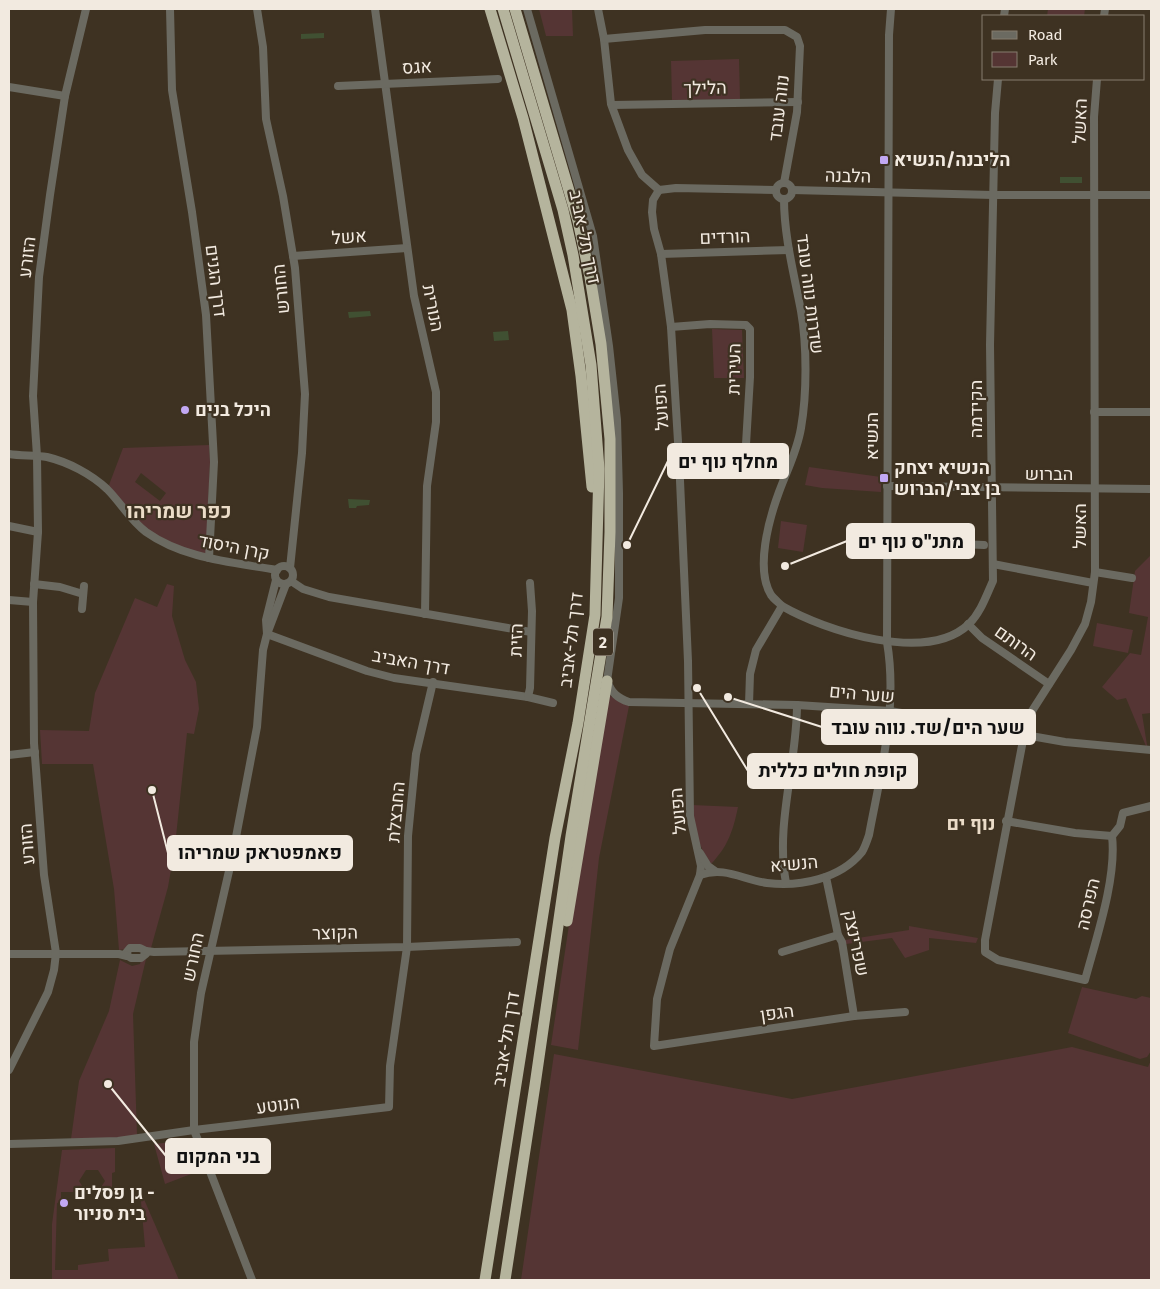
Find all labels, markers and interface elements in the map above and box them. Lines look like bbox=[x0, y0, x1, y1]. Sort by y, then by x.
legend bbox=[982, 15, 1145, 80]
text: Road bbox=[1028, 26, 1063, 44]
text: Park bbox=[1028, 51, 1058, 69]
street label: אגס bbox=[401, 55, 433, 79]
street label: נווה עובד bbox=[764, 73, 794, 143]
street label: הלילך bbox=[683, 77, 727, 99]
street label: האשל bbox=[1068, 98, 1092, 144]
place label: הליבנה/הנשיא bbox=[894, 149, 1010, 171]
marker: הליבנה/הנשיא bbox=[878, 154, 890, 166]
street label: הלבנה bbox=[825, 165, 871, 187]
street label: דרך תל-אביב bbox=[564, 188, 606, 286]
street label: אשל bbox=[331, 225, 367, 249]
street label: הורדים bbox=[699, 225, 751, 249]
street label: שדרות נווה עובד bbox=[792, 233, 828, 355]
street label: הזורע bbox=[14, 235, 40, 279]
street label: דרך הגנים bbox=[201, 244, 231, 318]
street label: החורש bbox=[267, 263, 295, 315]
street label: הנורית bbox=[418, 282, 448, 334]
street label: העירית bbox=[723, 343, 745, 395]
street label: הקידמה bbox=[965, 380, 987, 438]
street label: הפועל bbox=[648, 383, 674, 431]
place label: היכל בנים bbox=[195, 399, 271, 421]
marker: היכל בנים bbox=[179, 404, 191, 416]
street label: הנשיא bbox=[861, 412, 883, 460]
callout: מחלף נוף ים bbox=[668, 444, 788, 478]
text: מחלף נוף ים bbox=[678, 450, 778, 473]
place label: הנשיא יצחק בן צבי/הברוש bbox=[894, 457, 1001, 500]
street label: הברוש bbox=[1025, 463, 1073, 485]
marker: הנשיא יצחק בן צבי/הברוש bbox=[878, 472, 890, 484]
district label: כפר שמריהו bbox=[127, 499, 231, 523]
street label: האשל bbox=[1069, 503, 1091, 549]
callout: מתנ"ס נוף ים bbox=[847, 524, 974, 558]
street label: קרן היסוד bbox=[196, 529, 272, 565]
text: מתנ"ס נוף ים bbox=[858, 530, 964, 553]
street label: דרך תל-אביב bbox=[554, 591, 588, 689]
street label: הרותם bbox=[990, 620, 1042, 666]
street label: הזית bbox=[504, 623, 528, 657]
road number: 2 bbox=[593, 628, 613, 656]
street label: דרך האביב bbox=[370, 644, 452, 680]
street label: שער הים bbox=[828, 680, 896, 708]
callout: שער הים/שד. נווה עובד bbox=[822, 710, 1035, 744]
text: שער הים/שד. נווה עובד bbox=[831, 716, 1025, 739]
callout: קופת חולים כללית bbox=[748, 754, 917, 788]
text: קופת חולים כללית bbox=[758, 759, 908, 782]
street label: החבצלת bbox=[382, 781, 410, 843]
street label: הפועל bbox=[665, 787, 691, 835]
district label: נוף ים bbox=[947, 812, 995, 835]
street label: הזורע bbox=[15, 823, 39, 865]
callout: פאמפטראק שמריהו bbox=[168, 836, 352, 870]
text: פאמפטראק שמריהו bbox=[178, 841, 342, 864]
street label: הנשיא bbox=[769, 851, 819, 877]
street label: הפרסה bbox=[1071, 876, 1105, 932]
street label: שפרינצק bbox=[838, 908, 874, 978]
street label: הקוצר bbox=[312, 922, 358, 944]
street label: החורש bbox=[177, 930, 209, 984]
street label: דרך תל-אביב bbox=[488, 990, 524, 1088]
street label: הגפן bbox=[759, 1000, 795, 1026]
street label: הנוטע bbox=[255, 1091, 301, 1119]
callout: בני המקום bbox=[166, 1139, 270, 1173]
text: בני המקום bbox=[176, 1145, 261, 1168]
place label: גן פסלים - בית סניור bbox=[74, 1182, 155, 1225]
marker: גן פסלים - בית סניור bbox=[58, 1197, 70, 1209]

